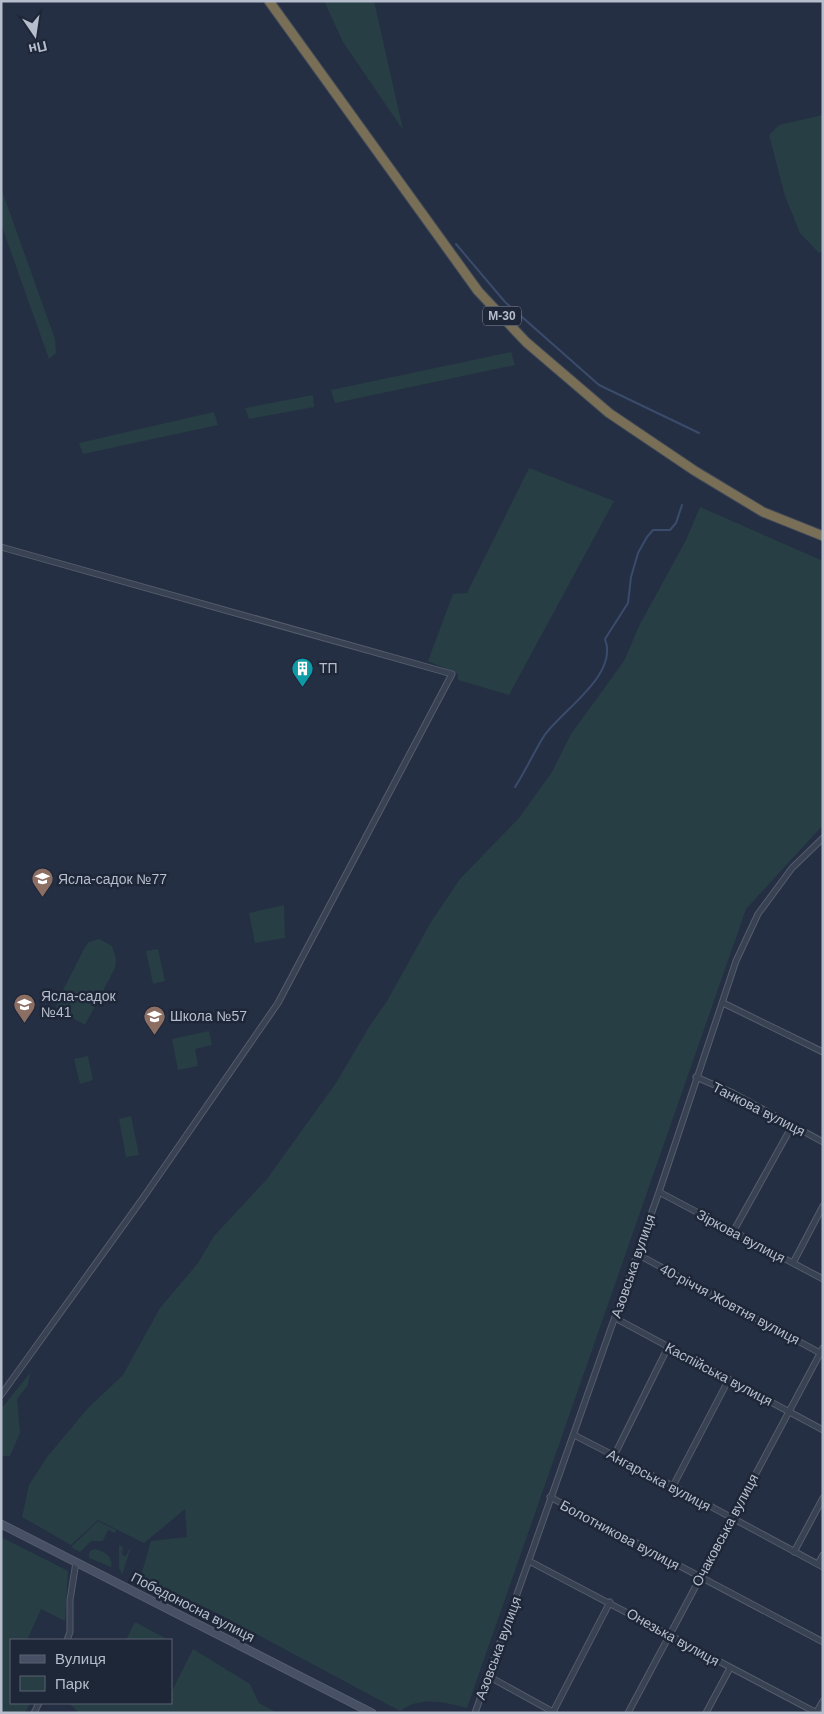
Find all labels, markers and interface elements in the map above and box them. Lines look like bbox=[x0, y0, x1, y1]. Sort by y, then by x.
north arrow bbox=[10, 10, 60, 60]
text: Пн bbox=[27, 38, 49, 58]
road number: М-30 bbox=[483, 306, 521, 326]
building icon: ТП bbox=[291, 656, 315, 687]
place label: ТП bbox=[319, 660, 338, 676]
school or university icon: Ясла-садок №77 bbox=[30, 867, 54, 898]
place label: Ясла-садок №77 bbox=[58, 871, 167, 887]
place label: Ясла-садок №41 bbox=[41, 988, 116, 1020]
school or university icon: Ясла-садок №41 bbox=[13, 992, 37, 1023]
school or university icon: Школа №57 bbox=[142, 1004, 166, 1035]
place label: Школа №57 bbox=[170, 1008, 247, 1024]
street label: Танкова вулиця bbox=[710, 1079, 808, 1139]
street label: Зіркова вулиця bbox=[694, 1206, 788, 1266]
street label: Азовська вулиця bbox=[608, 1212, 658, 1320]
street label: 40-річчя Жовтня вулиця bbox=[657, 1260, 803, 1348]
street label: Каспійська вулиця bbox=[663, 1339, 775, 1409]
street label: Ангарська вулиця bbox=[604, 1446, 714, 1514]
street label: Очаковська вулиця bbox=[689, 1471, 761, 1589]
street label: Болотникова вулиця bbox=[558, 1497, 682, 1573]
street label: Победоносна вулиця bbox=[129, 1569, 257, 1645]
street label: Азовська вулиця bbox=[472, 1594, 524, 1702]
street label: Онезька вулиця bbox=[624, 1605, 722, 1669]
legend bbox=[10, 1639, 172, 1704]
text: Вулиця bbox=[55, 1650, 106, 1667]
text: Парк bbox=[55, 1675, 89, 1692]

